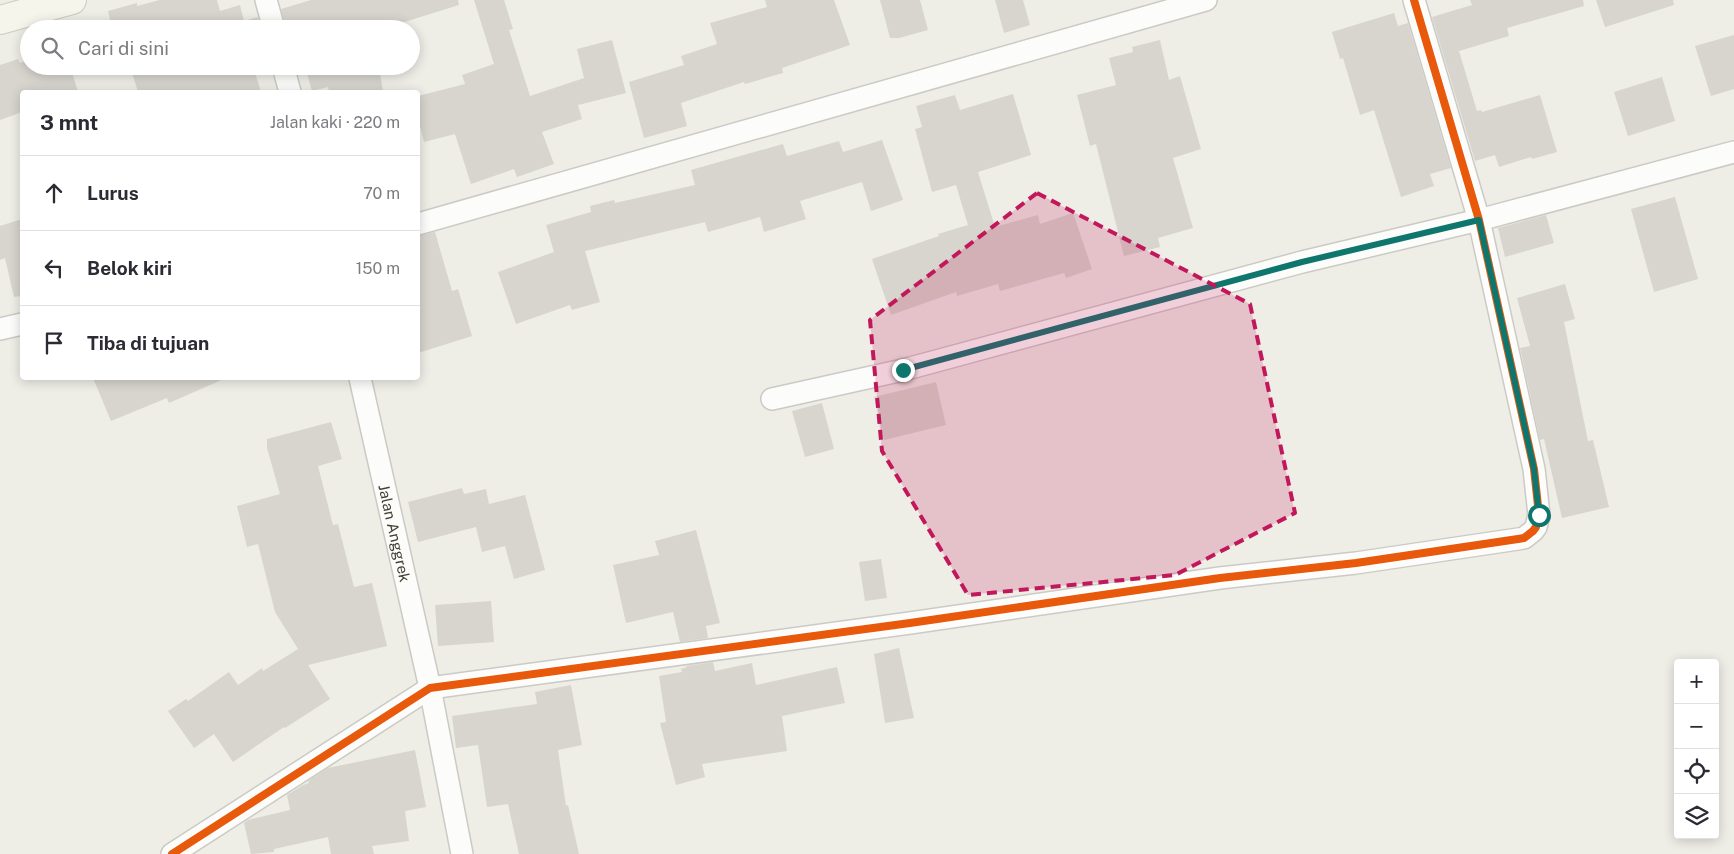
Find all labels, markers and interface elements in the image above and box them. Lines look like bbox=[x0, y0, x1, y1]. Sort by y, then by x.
search box bbox=[20, 20, 420, 75]
icon: search bbox=[38, 34, 66, 62]
text: Cari di sini bbox=[78, 37, 169, 59]
text: 3 mnt bbox=[40, 110, 98, 135]
text: Jalan kaki · 220 m bbox=[270, 113, 400, 132]
icon: ahead bbox=[40, 179, 68, 207]
text: Lurus bbox=[87, 182, 139, 204]
text: 70 m bbox=[363, 184, 400, 203]
icon: left bbox=[40, 254, 68, 282]
text: Belok kiri bbox=[87, 257, 172, 279]
text: 150 m bbox=[356, 259, 400, 278]
icon: arrive bbox=[40, 329, 68, 357]
text: Tiba di tujuan bbox=[87, 332, 209, 354]
route end bbox=[892, 359, 915, 382]
street label: Jalan Anggrek bbox=[376, 483, 414, 584]
route start bbox=[1528, 504, 1551, 527]
map controls bbox=[1674, 659, 1719, 839]
button: + bbox=[1674, 659, 1719, 704]
button: − bbox=[1674, 704, 1719, 749]
button: locate bbox=[1674, 749, 1719, 794]
button: layers bbox=[1674, 794, 1719, 839]

